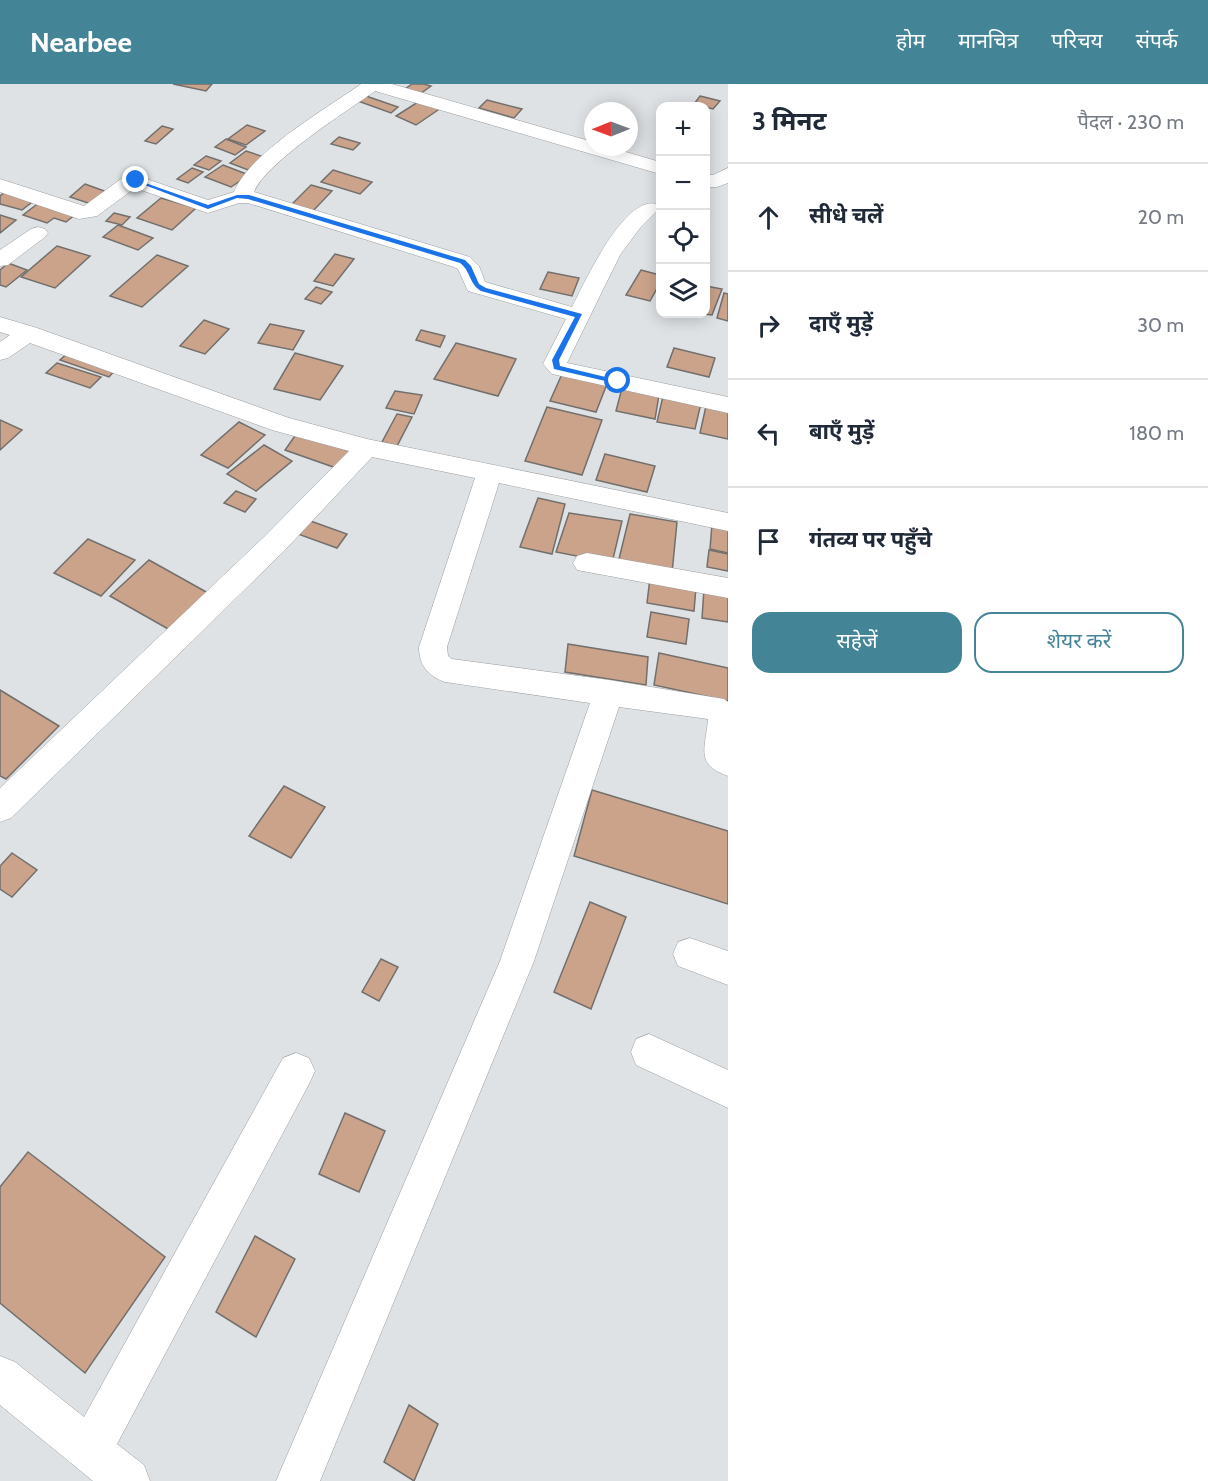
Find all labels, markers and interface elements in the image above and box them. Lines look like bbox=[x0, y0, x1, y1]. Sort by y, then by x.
text: Nearbee bbox=[30, 25, 132, 59]
text: होम bbox=[896, 28, 925, 53]
text: मानचित्र bbox=[958, 28, 1018, 53]
text: परिचय bbox=[1051, 28, 1103, 53]
text: संपर्क bbox=[1136, 28, 1178, 53]
north arrow bbox=[584, 102, 638, 156]
map controls bbox=[656, 102, 710, 318]
button: + bbox=[656, 102, 710, 156]
text: 3 मिनट bbox=[752, 105, 826, 137]
text: पैदल · 230 m bbox=[1077, 110, 1184, 134]
button: − bbox=[656, 156, 710, 210]
route end bbox=[122, 166, 148, 192]
icon: ahead bbox=[752, 201, 785, 234]
text: सीधे चलें bbox=[809, 202, 883, 229]
text: 20 m bbox=[1138, 205, 1184, 229]
button: locate bbox=[656, 210, 710, 264]
button: layers bbox=[656, 264, 710, 318]
icon: right bbox=[752, 309, 785, 342]
text: दाएँ मुड़ें bbox=[809, 310, 873, 337]
text: 30 m bbox=[1137, 313, 1184, 337]
route start bbox=[604, 367, 630, 393]
icon: left bbox=[752, 417, 785, 450]
text: बाएँ मुड़ें bbox=[809, 418, 874, 445]
text: 180 m bbox=[1129, 421, 1184, 445]
icon: arrive bbox=[752, 525, 785, 558]
text: गंतव्य पर पहुँचे bbox=[809, 526, 932, 553]
button: सहेजें bbox=[752, 612, 962, 673]
button: शेयर करें bbox=[974, 612, 1184, 673]

